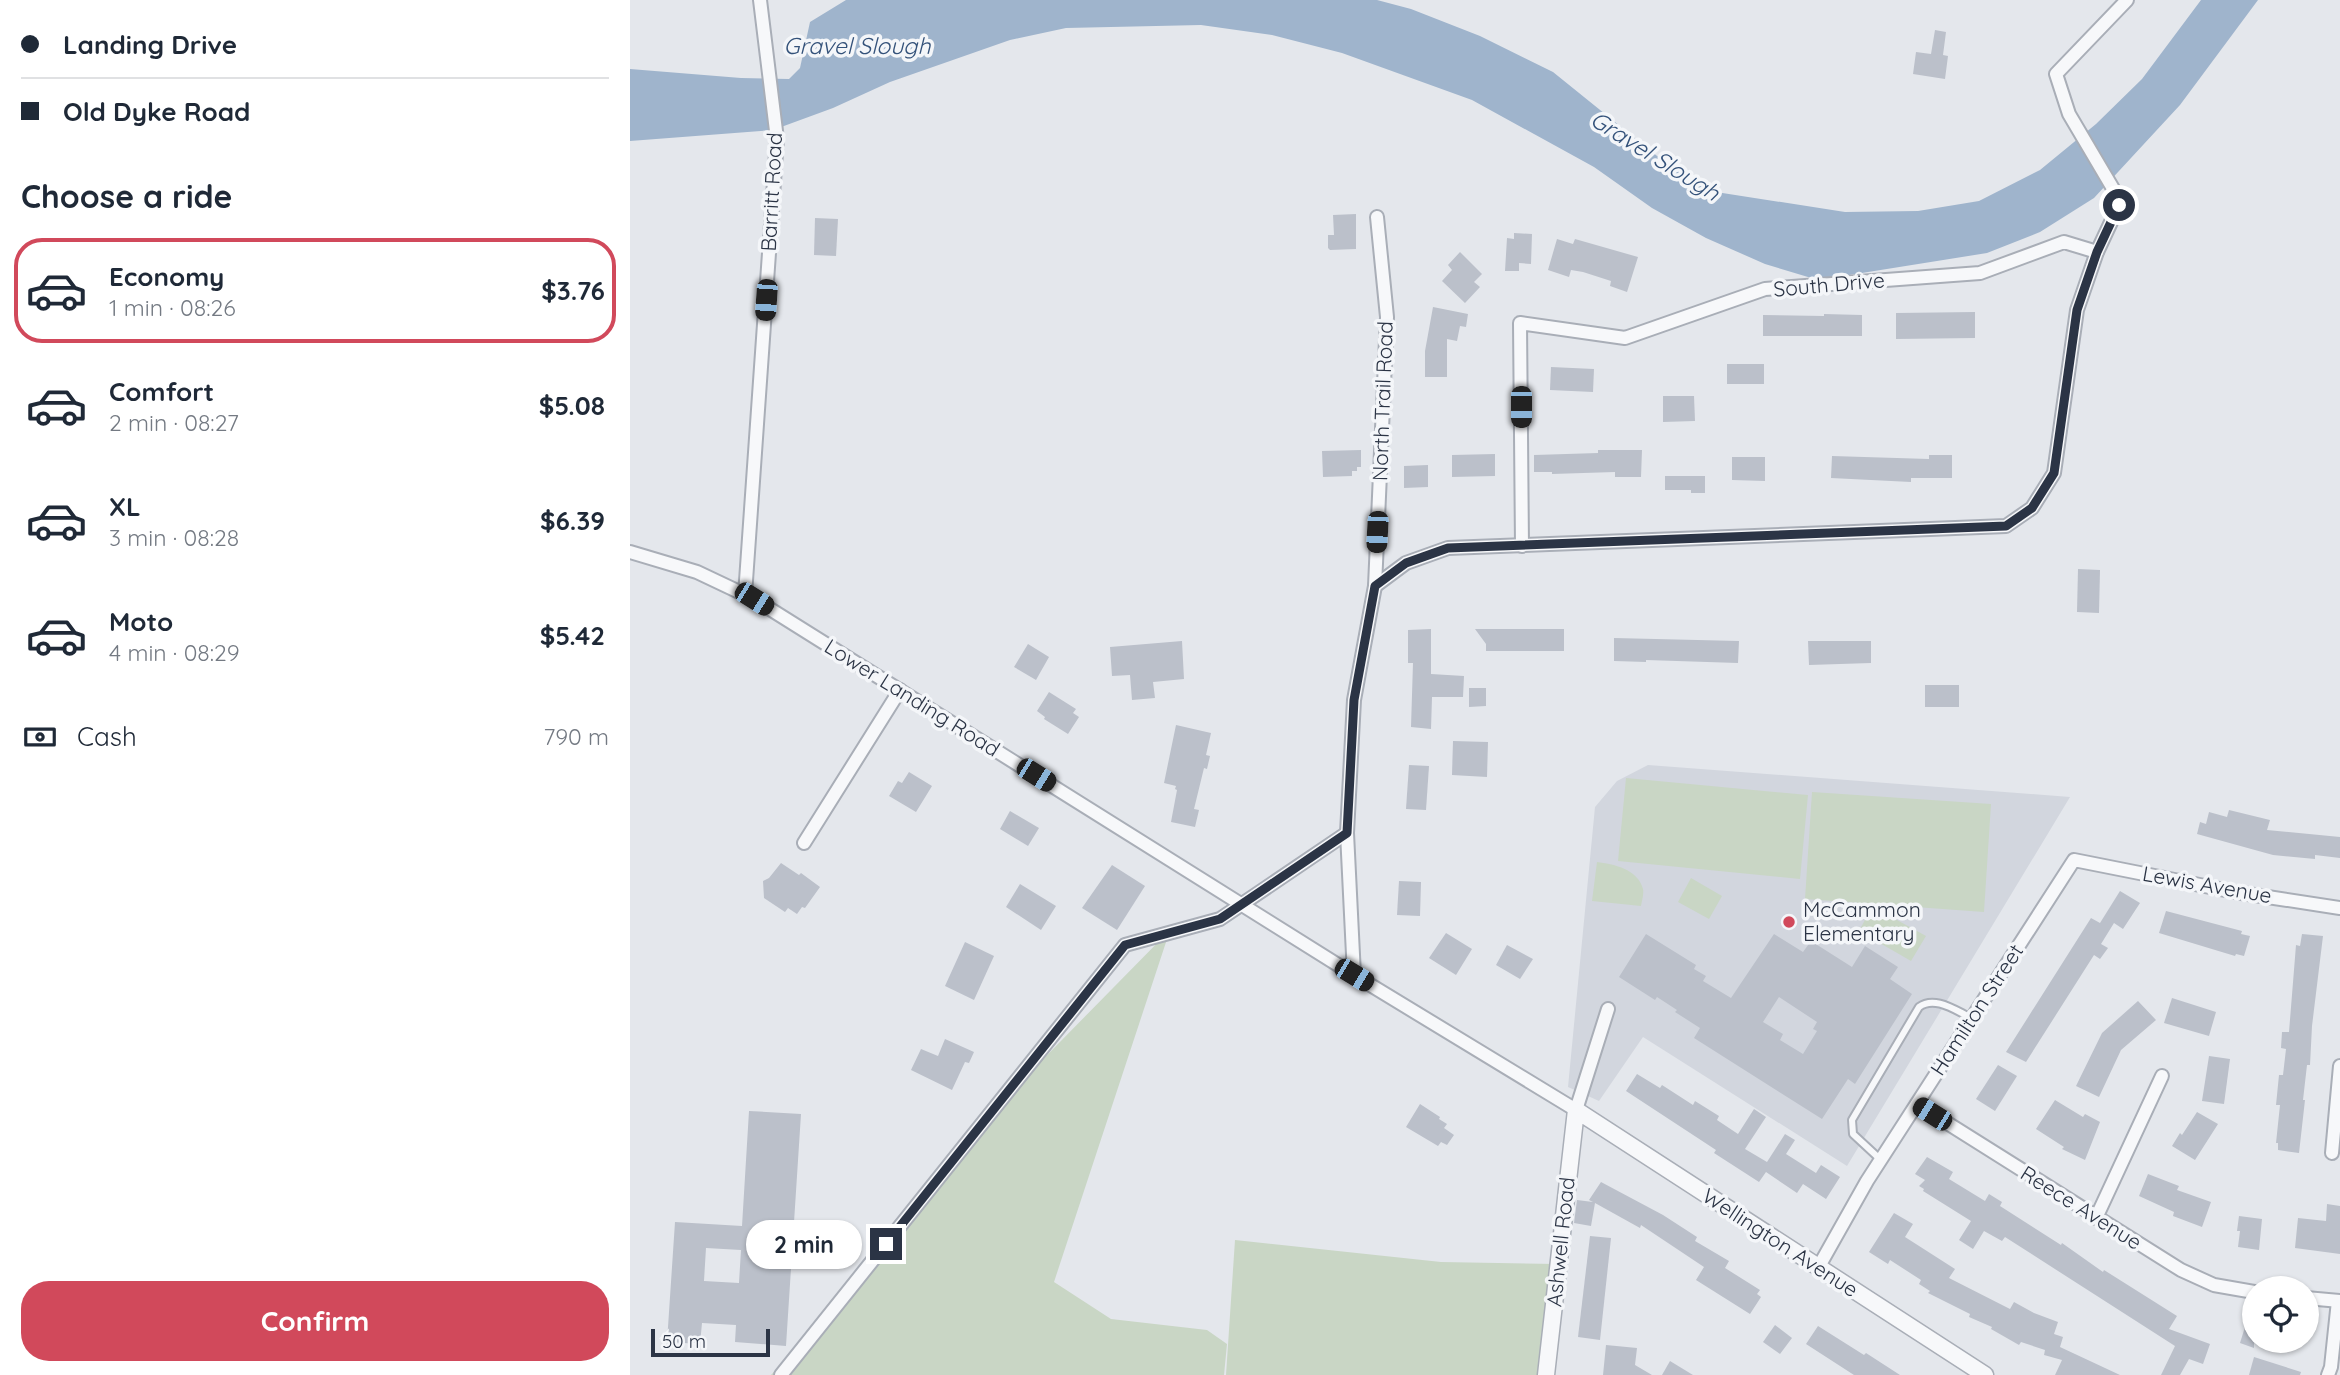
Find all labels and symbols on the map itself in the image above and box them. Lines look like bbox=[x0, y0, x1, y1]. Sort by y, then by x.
water label: Gravel Slough bbox=[784, 31, 931, 60]
water label: Gravel Slough bbox=[1585, 104, 1726, 207]
street label: Barritt Road bbox=[755, 132, 787, 252]
route start bbox=[2103, 189, 2135, 221]
street label: South Drive bbox=[1772, 266, 1886, 302]
car bbox=[755, 278, 778, 322]
street label: North Trail Road bbox=[1366, 321, 1398, 481]
car bbox=[1511, 386, 1532, 428]
car bbox=[1366, 510, 1389, 554]
car bbox=[731, 579, 778, 619]
street label: Lower Landing Road bbox=[820, 633, 1005, 762]
car bbox=[1013, 755, 1060, 795]
street label: Lewis Avenue bbox=[2141, 860, 2274, 908]
place label: McCammon Elementary bbox=[1803, 896, 1921, 946]
marker: McCammon Elementary bbox=[1781, 914, 1797, 930]
street label: Hamilton Street bbox=[1924, 939, 2028, 1080]
car bbox=[1331, 955, 1378, 995]
car bbox=[1909, 1094, 1956, 1134]
street label: Reece Avenue bbox=[2016, 1160, 2147, 1255]
street label: Ashwell Road bbox=[1540, 1176, 1580, 1308]
street label: Wellington Avenue bbox=[1698, 1182, 1863, 1302]
callout: 2 min bbox=[746, 1220, 862, 1268]
route end bbox=[870, 1228, 902, 1260]
scale bar bbox=[651, 1326, 770, 1358]

